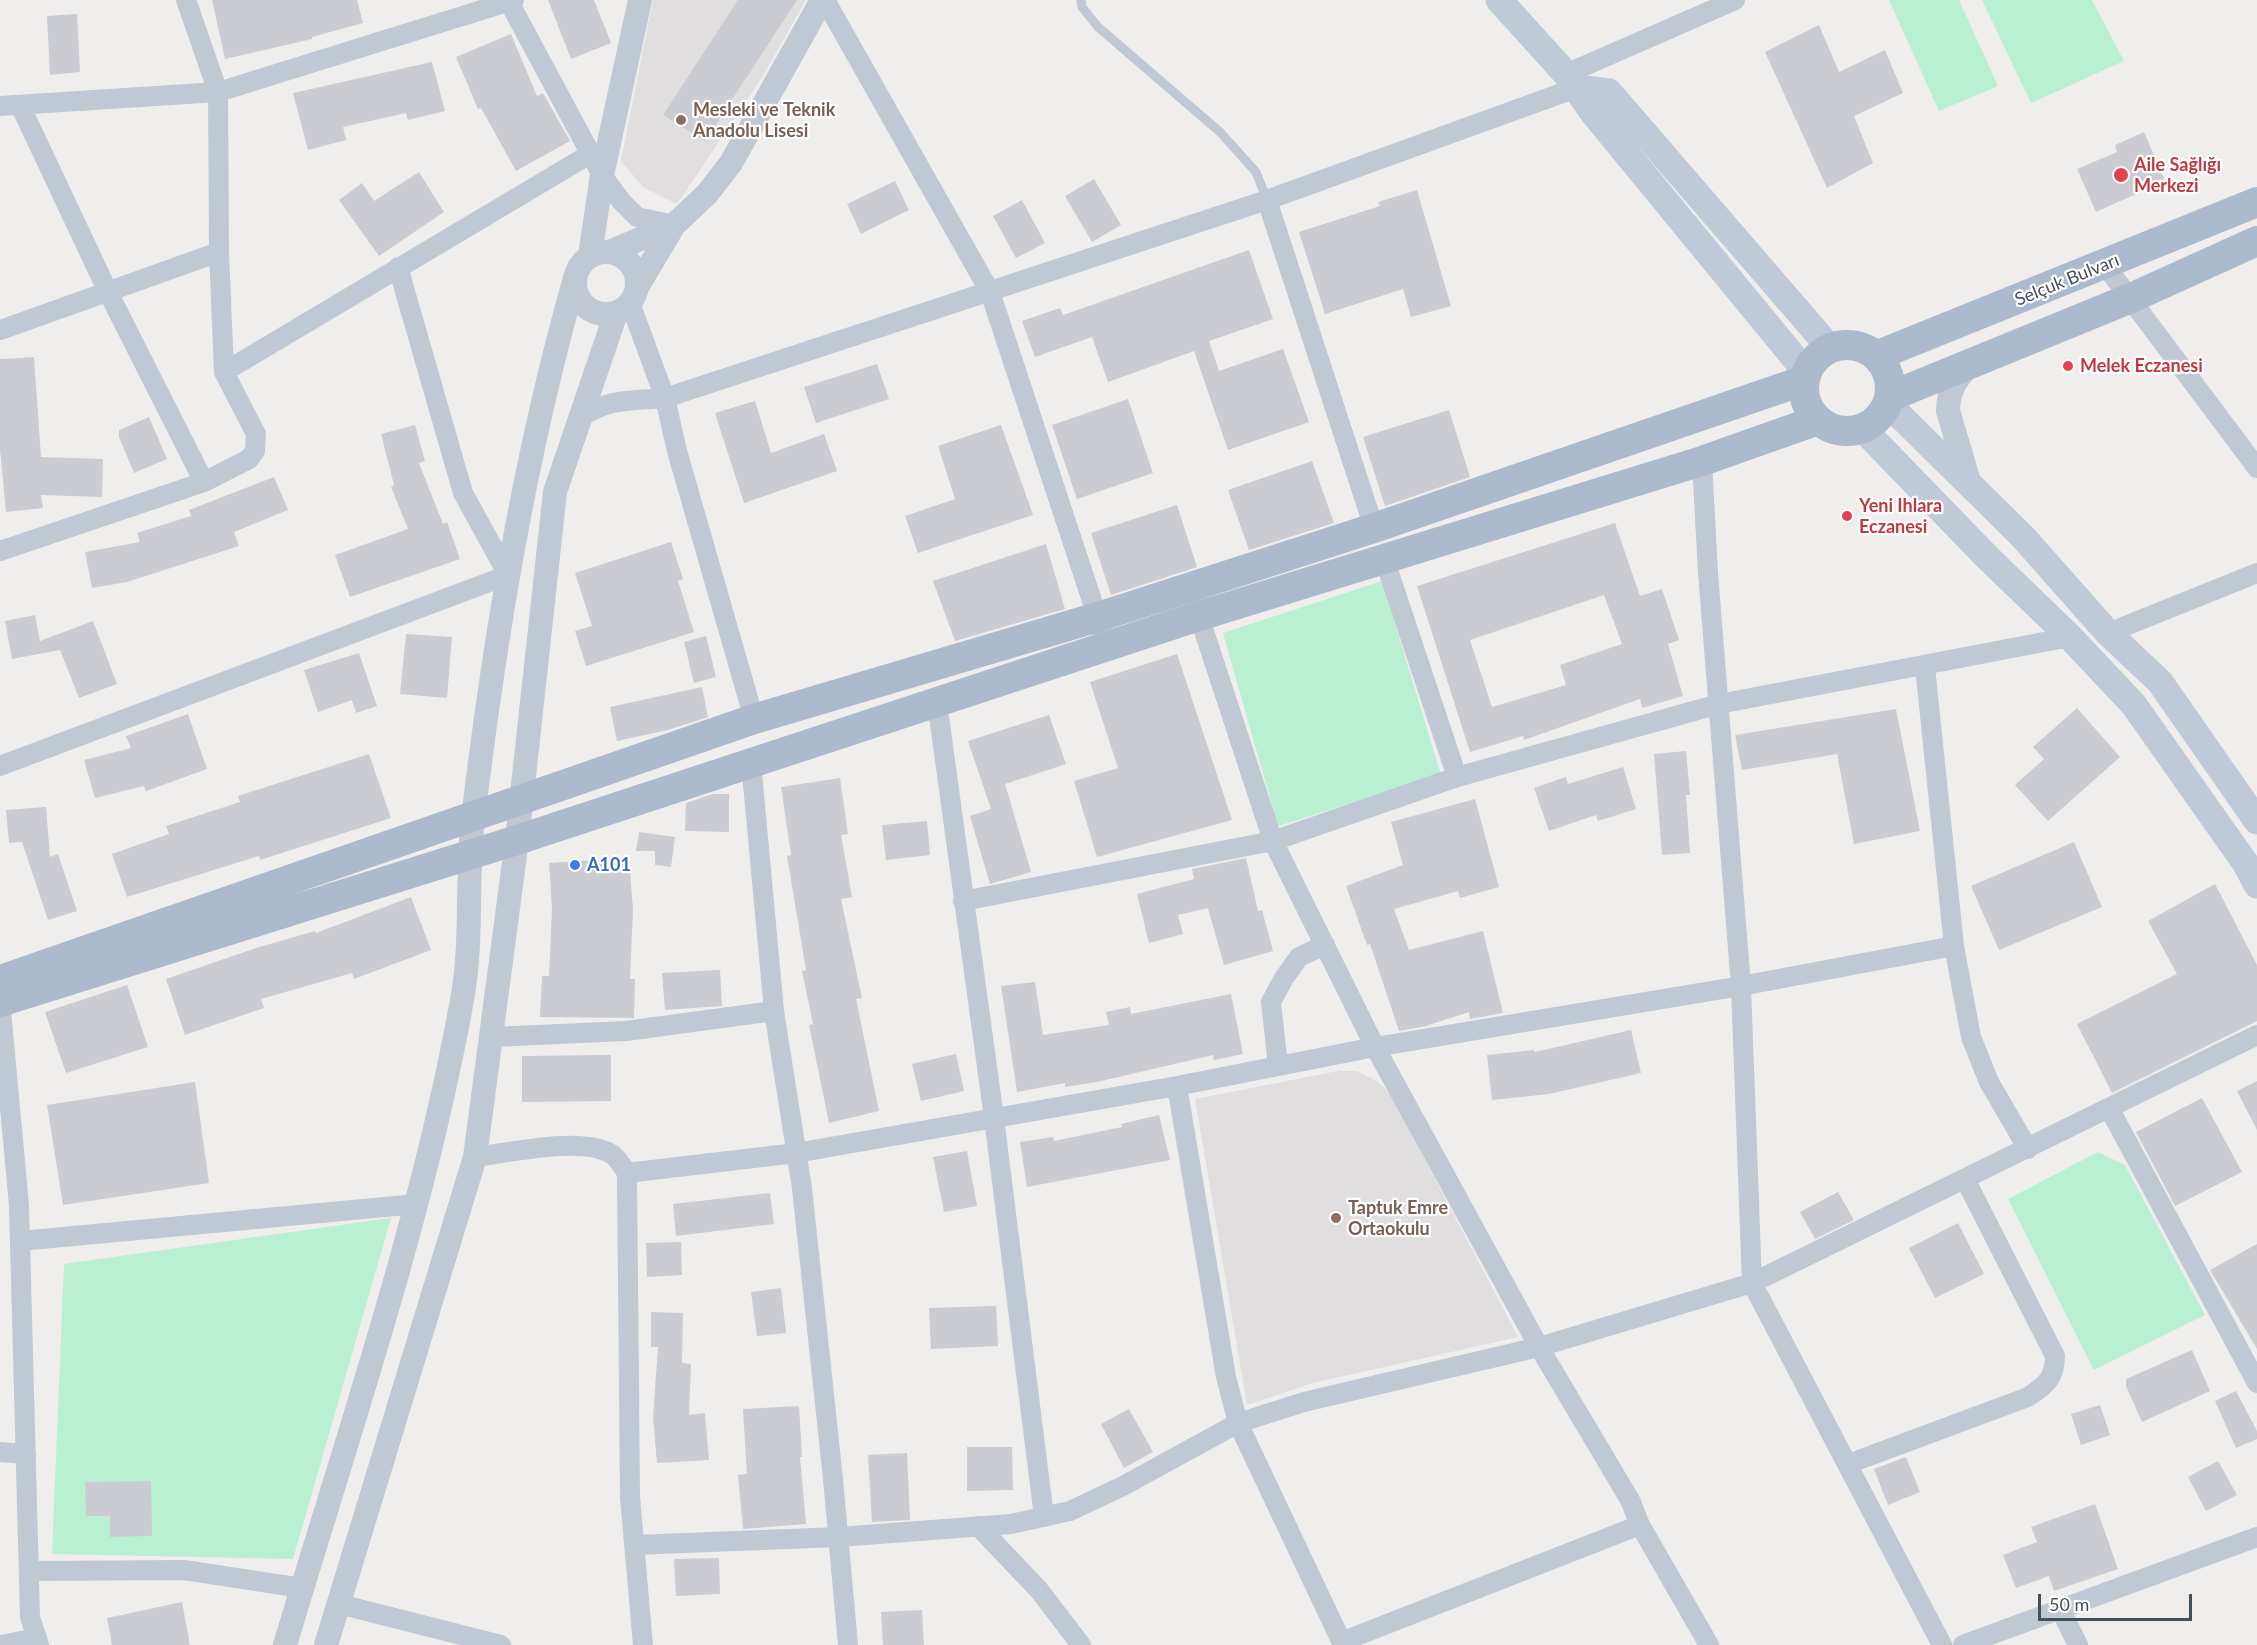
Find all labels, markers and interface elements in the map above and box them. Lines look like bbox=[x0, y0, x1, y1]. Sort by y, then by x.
place label: Mesleki ve Teknik Anadolu Lisesi bbox=[693, 99, 835, 142]
marker: Mesleki ve Teknik Anadolu Lisesi bbox=[674, 113, 688, 127]
place label: Aile Sağlığı Merkezi bbox=[2134, 154, 2221, 196]
marker: Aile Sağlığı Merkezi bbox=[2112, 166, 2130, 184]
street label: Selçuk Bulvarı bbox=[2012, 249, 2122, 311]
place label: Melek Eczanesi bbox=[2080, 355, 2203, 377]
marker: Melek Eczanesi bbox=[2061, 359, 2075, 373]
place label: Yeni Ihlara Eczanesi bbox=[1859, 495, 1942, 538]
marker: Yeni Ihlara Eczanesi bbox=[1840, 509, 1854, 523]
place label: A101 bbox=[587, 854, 631, 876]
marker: A101 bbox=[568, 858, 582, 872]
place label: Taptuk Emre Ortaokulu bbox=[1348, 1197, 1448, 1240]
marker: Taptuk Emre Ortaokulu bbox=[1329, 1211, 1343, 1225]
scale bar bbox=[2041, 1582, 2196, 1620]
text: 50 m bbox=[2049, 1593, 2089, 1615]

